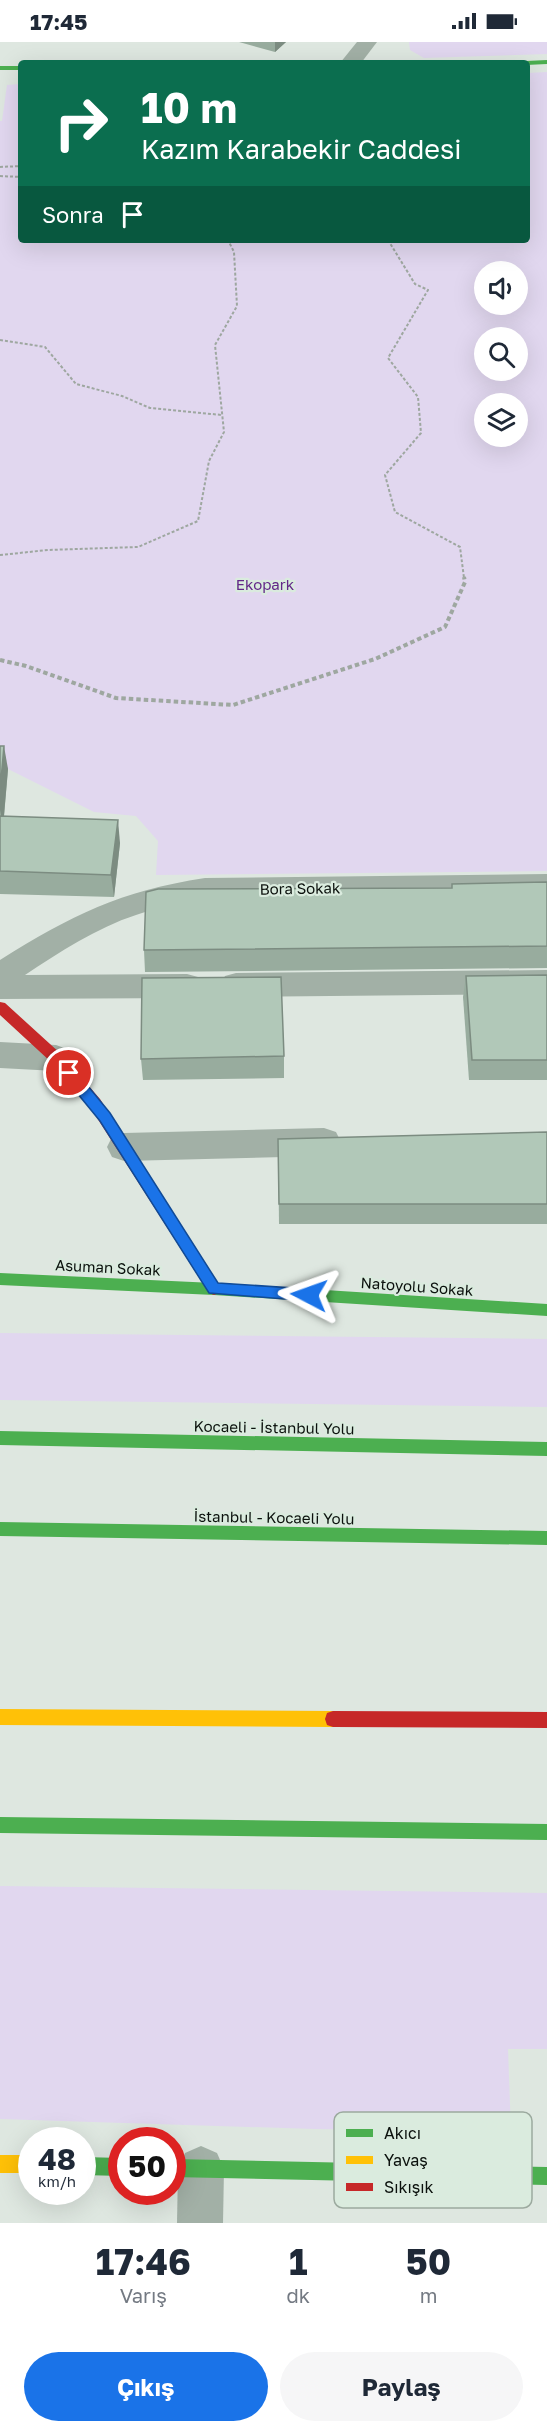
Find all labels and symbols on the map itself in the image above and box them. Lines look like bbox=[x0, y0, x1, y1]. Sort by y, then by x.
park label: Ekopark bbox=[236, 575, 295, 593]
street label: Bora Sokak bbox=[259, 878, 341, 898]
pin bbox=[43, 1047, 94, 1098]
street label: Asuman Sokak bbox=[55, 1255, 162, 1279]
position arrow bbox=[277, 1263, 341, 1327]
street label: Natoyolu Sokak bbox=[360, 1273, 475, 1299]
street label: Kocaeli - İstanbul Yolu bbox=[193, 1417, 355, 1437]
street label: İstanbul - Kocaeli Yolu bbox=[193, 1507, 355, 1527]
legend bbox=[334, 2112, 532, 2208]
text: Akıcı bbox=[384, 2123, 421, 2143]
speed limit sign: 50 bbox=[108, 2127, 186, 2205]
text: Yavaş bbox=[384, 2150, 428, 2170]
text: Sıkışık bbox=[384, 2177, 434, 2197]

